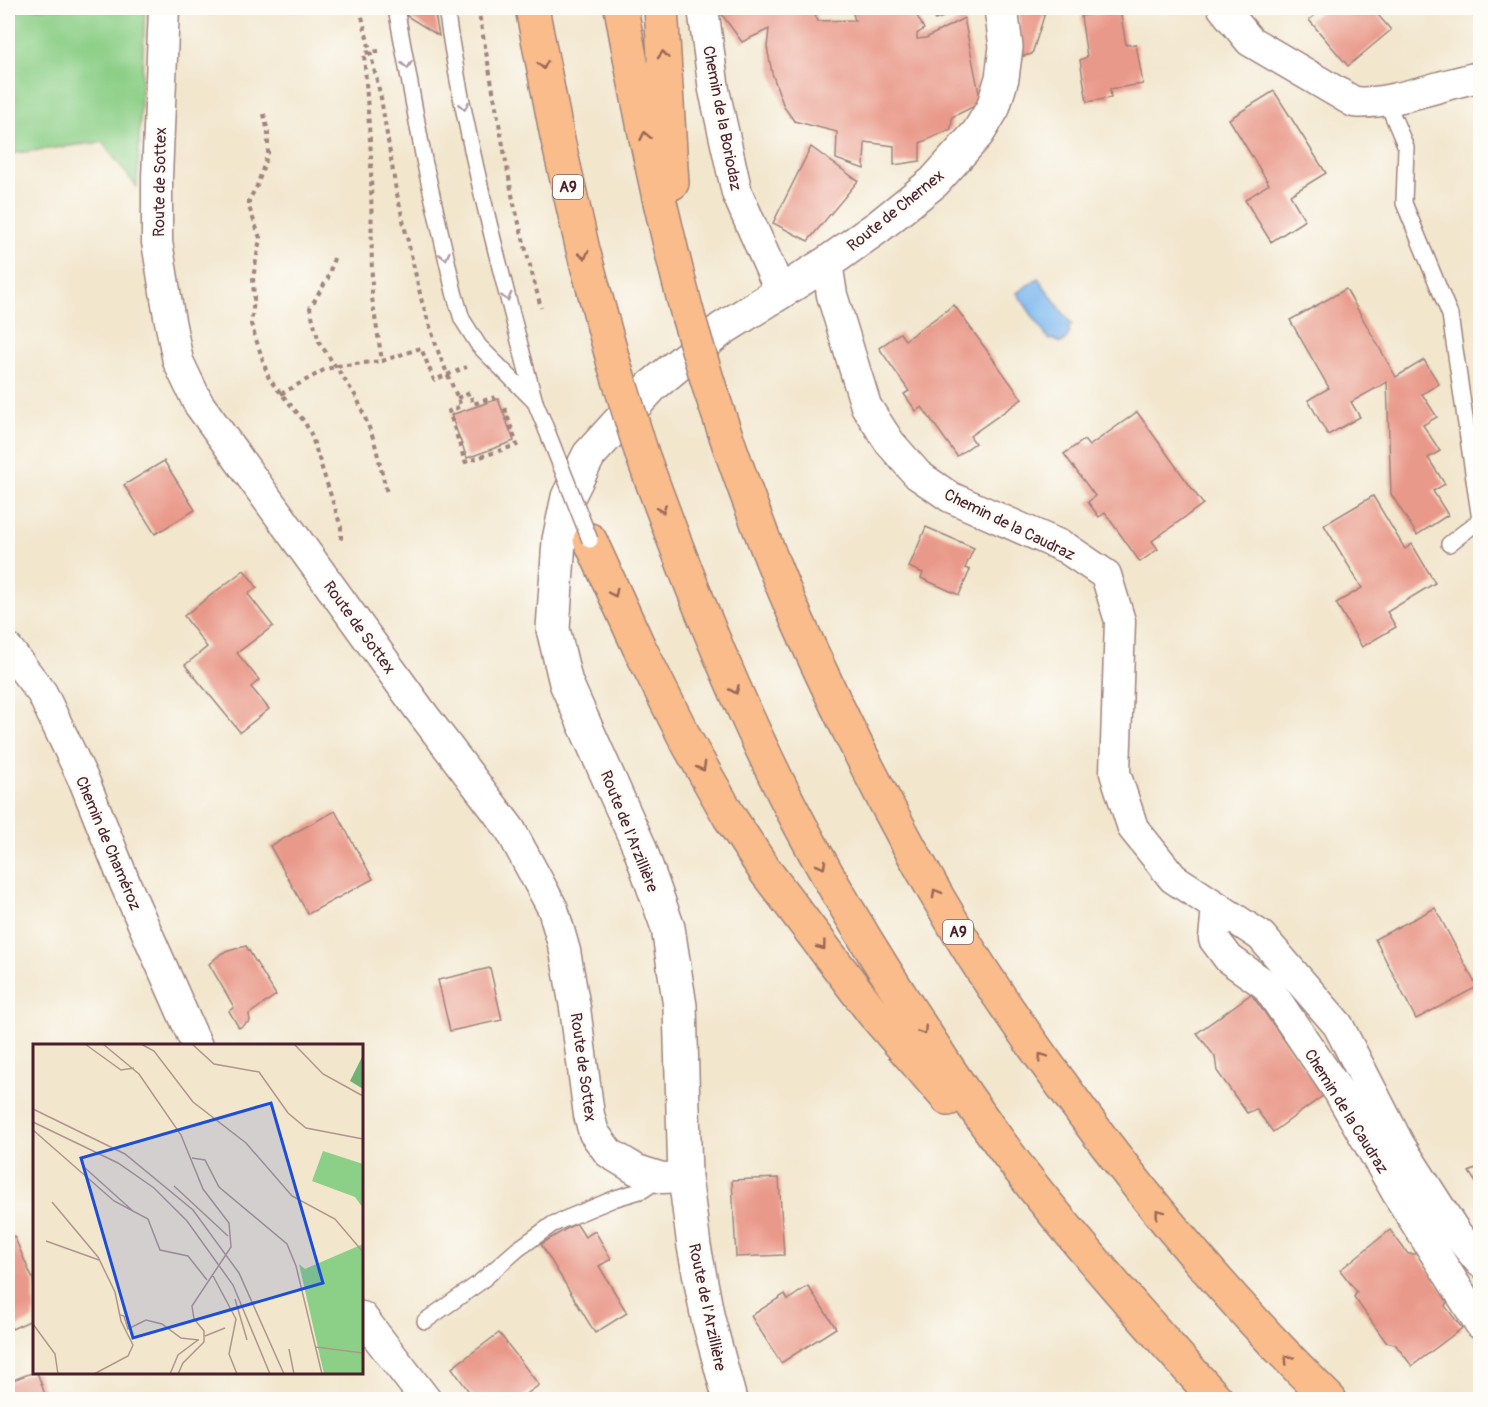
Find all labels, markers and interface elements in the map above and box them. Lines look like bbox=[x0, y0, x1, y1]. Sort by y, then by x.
street label: Chemin de la Boriodaz bbox=[698, 44, 746, 192]
one-way arrow bbox=[657, 50, 670, 59]
one-way arrow bbox=[400, 60, 412, 70]
one-way arrow bbox=[536, 60, 549, 70]
one-way arrow bbox=[457, 101, 470, 111]
street label: Route de Sottex bbox=[149, 127, 171, 237]
one-way arrow bbox=[639, 131, 652, 141]
street label: Route de Chernex bbox=[843, 166, 948, 256]
road number: A9 bbox=[553, 175, 583, 199]
one-way arrow bbox=[577, 250, 590, 260]
one-way arrow bbox=[438, 251, 451, 261]
one-way arrow bbox=[500, 291, 512, 301]
street label: Chemin de la Caudraz bbox=[941, 485, 1078, 565]
one-way arrow bbox=[654, 503, 667, 514]
street label: Route de Sottex bbox=[319, 577, 400, 678]
one-way arrow bbox=[607, 587, 619, 598]
one-way arrow bbox=[728, 684, 740, 695]
one-way arrow bbox=[694, 761, 706, 772]
street label: Route de l'Arzillière bbox=[596, 768, 663, 895]
street label: Chemin de Chaméroz bbox=[71, 773, 145, 913]
one-way arrow bbox=[815, 858, 826, 869]
one-way arrow bbox=[932, 889, 943, 899]
road number: A9 bbox=[943, 920, 973, 944]
one-way arrow bbox=[815, 939, 826, 950]
street label: Route de Sottex bbox=[565, 1011, 601, 1123]
one-way arrow bbox=[916, 1024, 927, 1035]
inset map bbox=[33, 1044, 363, 1374]
street label: Chemin de la Caudraz bbox=[1300, 1046, 1393, 1177]
one-way arrow bbox=[1038, 1053, 1049, 1064]
one-way arrow bbox=[1155, 1209, 1166, 1220]
street label: Route de l'Arzillière bbox=[684, 1242, 730, 1373]
one-way arrow bbox=[1285, 1355, 1296, 1366]

